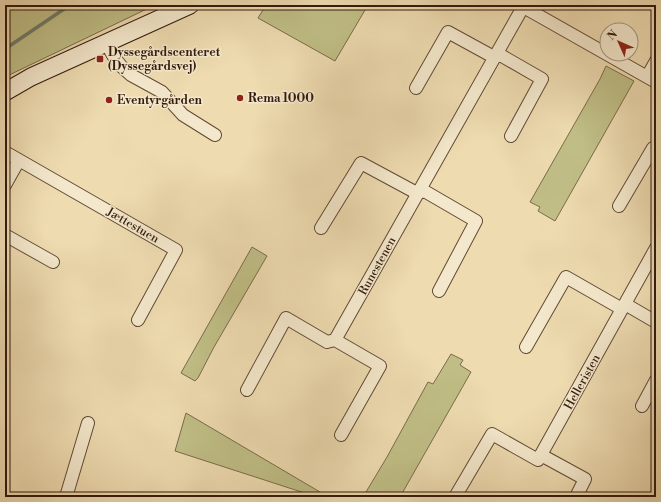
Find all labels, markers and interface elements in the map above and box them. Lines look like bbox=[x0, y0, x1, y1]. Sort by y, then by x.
north arrow bbox=[599, 22, 639, 62]
text: N bbox=[605, 27, 621, 44]
place label: Dyssegårdscenteret (Dyssegårdsvej) bbox=[108, 45, 221, 74]
marker: Dyssegårdscenteret (Dyssegårdsvej) bbox=[95, 54, 105, 64]
place label: Rema 1000 bbox=[248, 91, 314, 106]
place label: Eventyrgården bbox=[117, 93, 203, 108]
marker: Rema 1000 bbox=[235, 93, 245, 103]
marker: Eventyrgården bbox=[104, 95, 114, 105]
street label: Jættestuen bbox=[103, 204, 162, 246]
street label: Runestenen bbox=[355, 234, 400, 298]
street label: Helleristen bbox=[561, 352, 604, 413]

